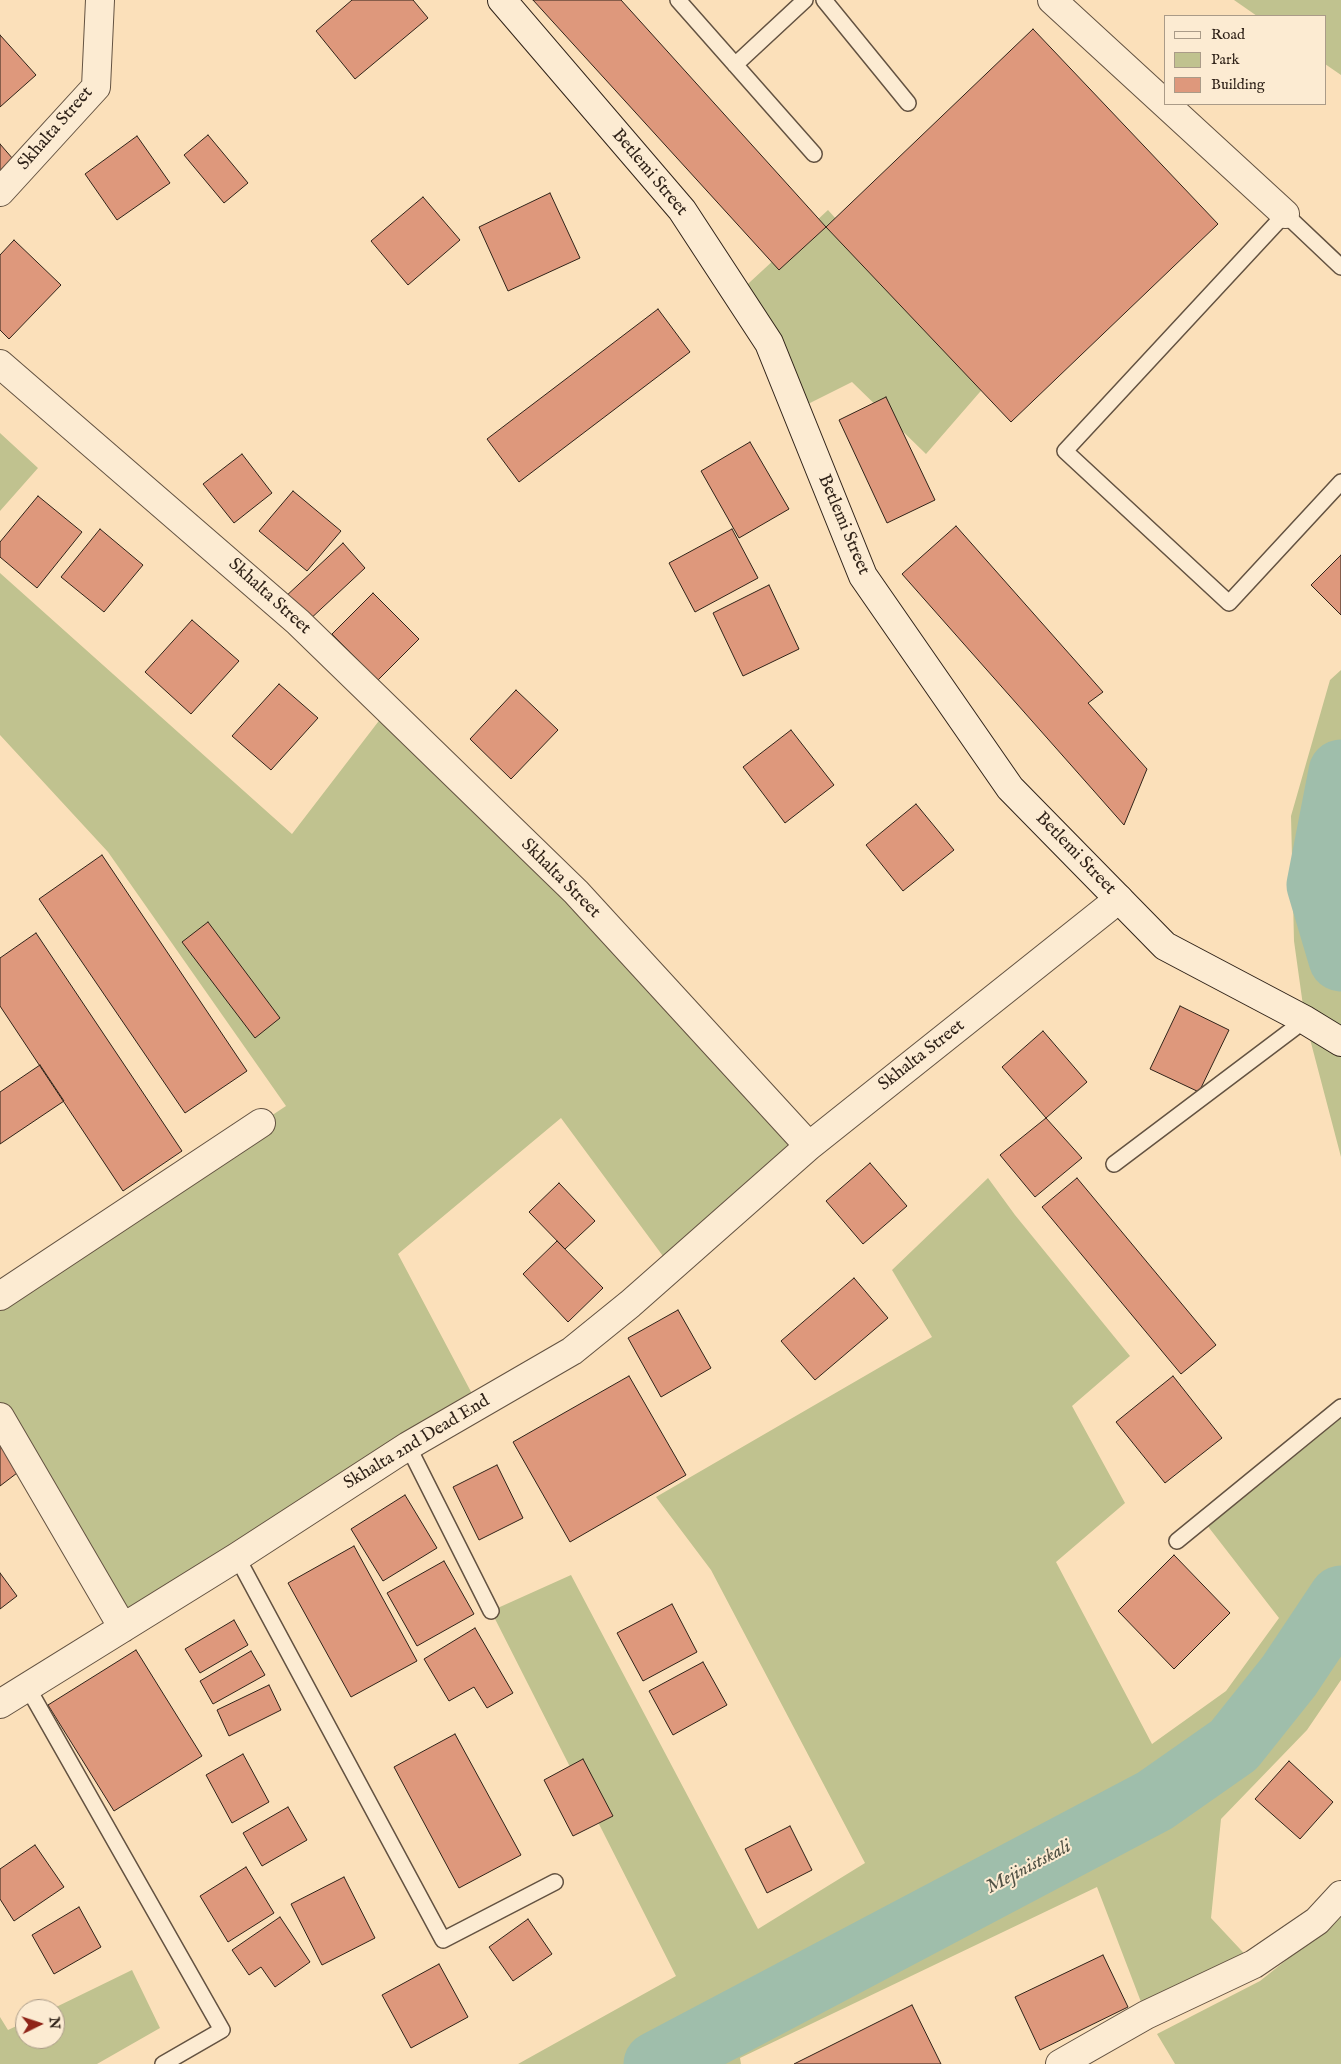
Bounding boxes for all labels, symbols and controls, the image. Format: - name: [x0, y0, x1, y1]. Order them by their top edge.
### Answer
- legend: [1164, 15, 1326, 105]
- text: Road: [1211, 25, 1245, 44]
- text: Park: [1211, 50, 1240, 69]
- text: Building: [1211, 75, 1265, 94]
- street label: Skhalta Street: [14, 83, 98, 175]
- street label: Betlemi Street: [606, 125, 692, 221]
- street label: Betlemi Street: [812, 472, 874, 578]
- street label: Skhalta Street: [223, 554, 315, 640]
- street label: Betlemi Street: [1030, 808, 1120, 900]
- street label: Skhalta Street: [516, 835, 604, 923]
- street label: Skhalta Street: [874, 1016, 970, 1096]
- street label: Skhalta 2nd Dead End: [340, 1391, 494, 1495]
- water label: Mejinistskali: [983, 1836, 1075, 1900]
- north arrow: [15, 1999, 65, 2049]
- text: N: [45, 2016, 63, 2030]

